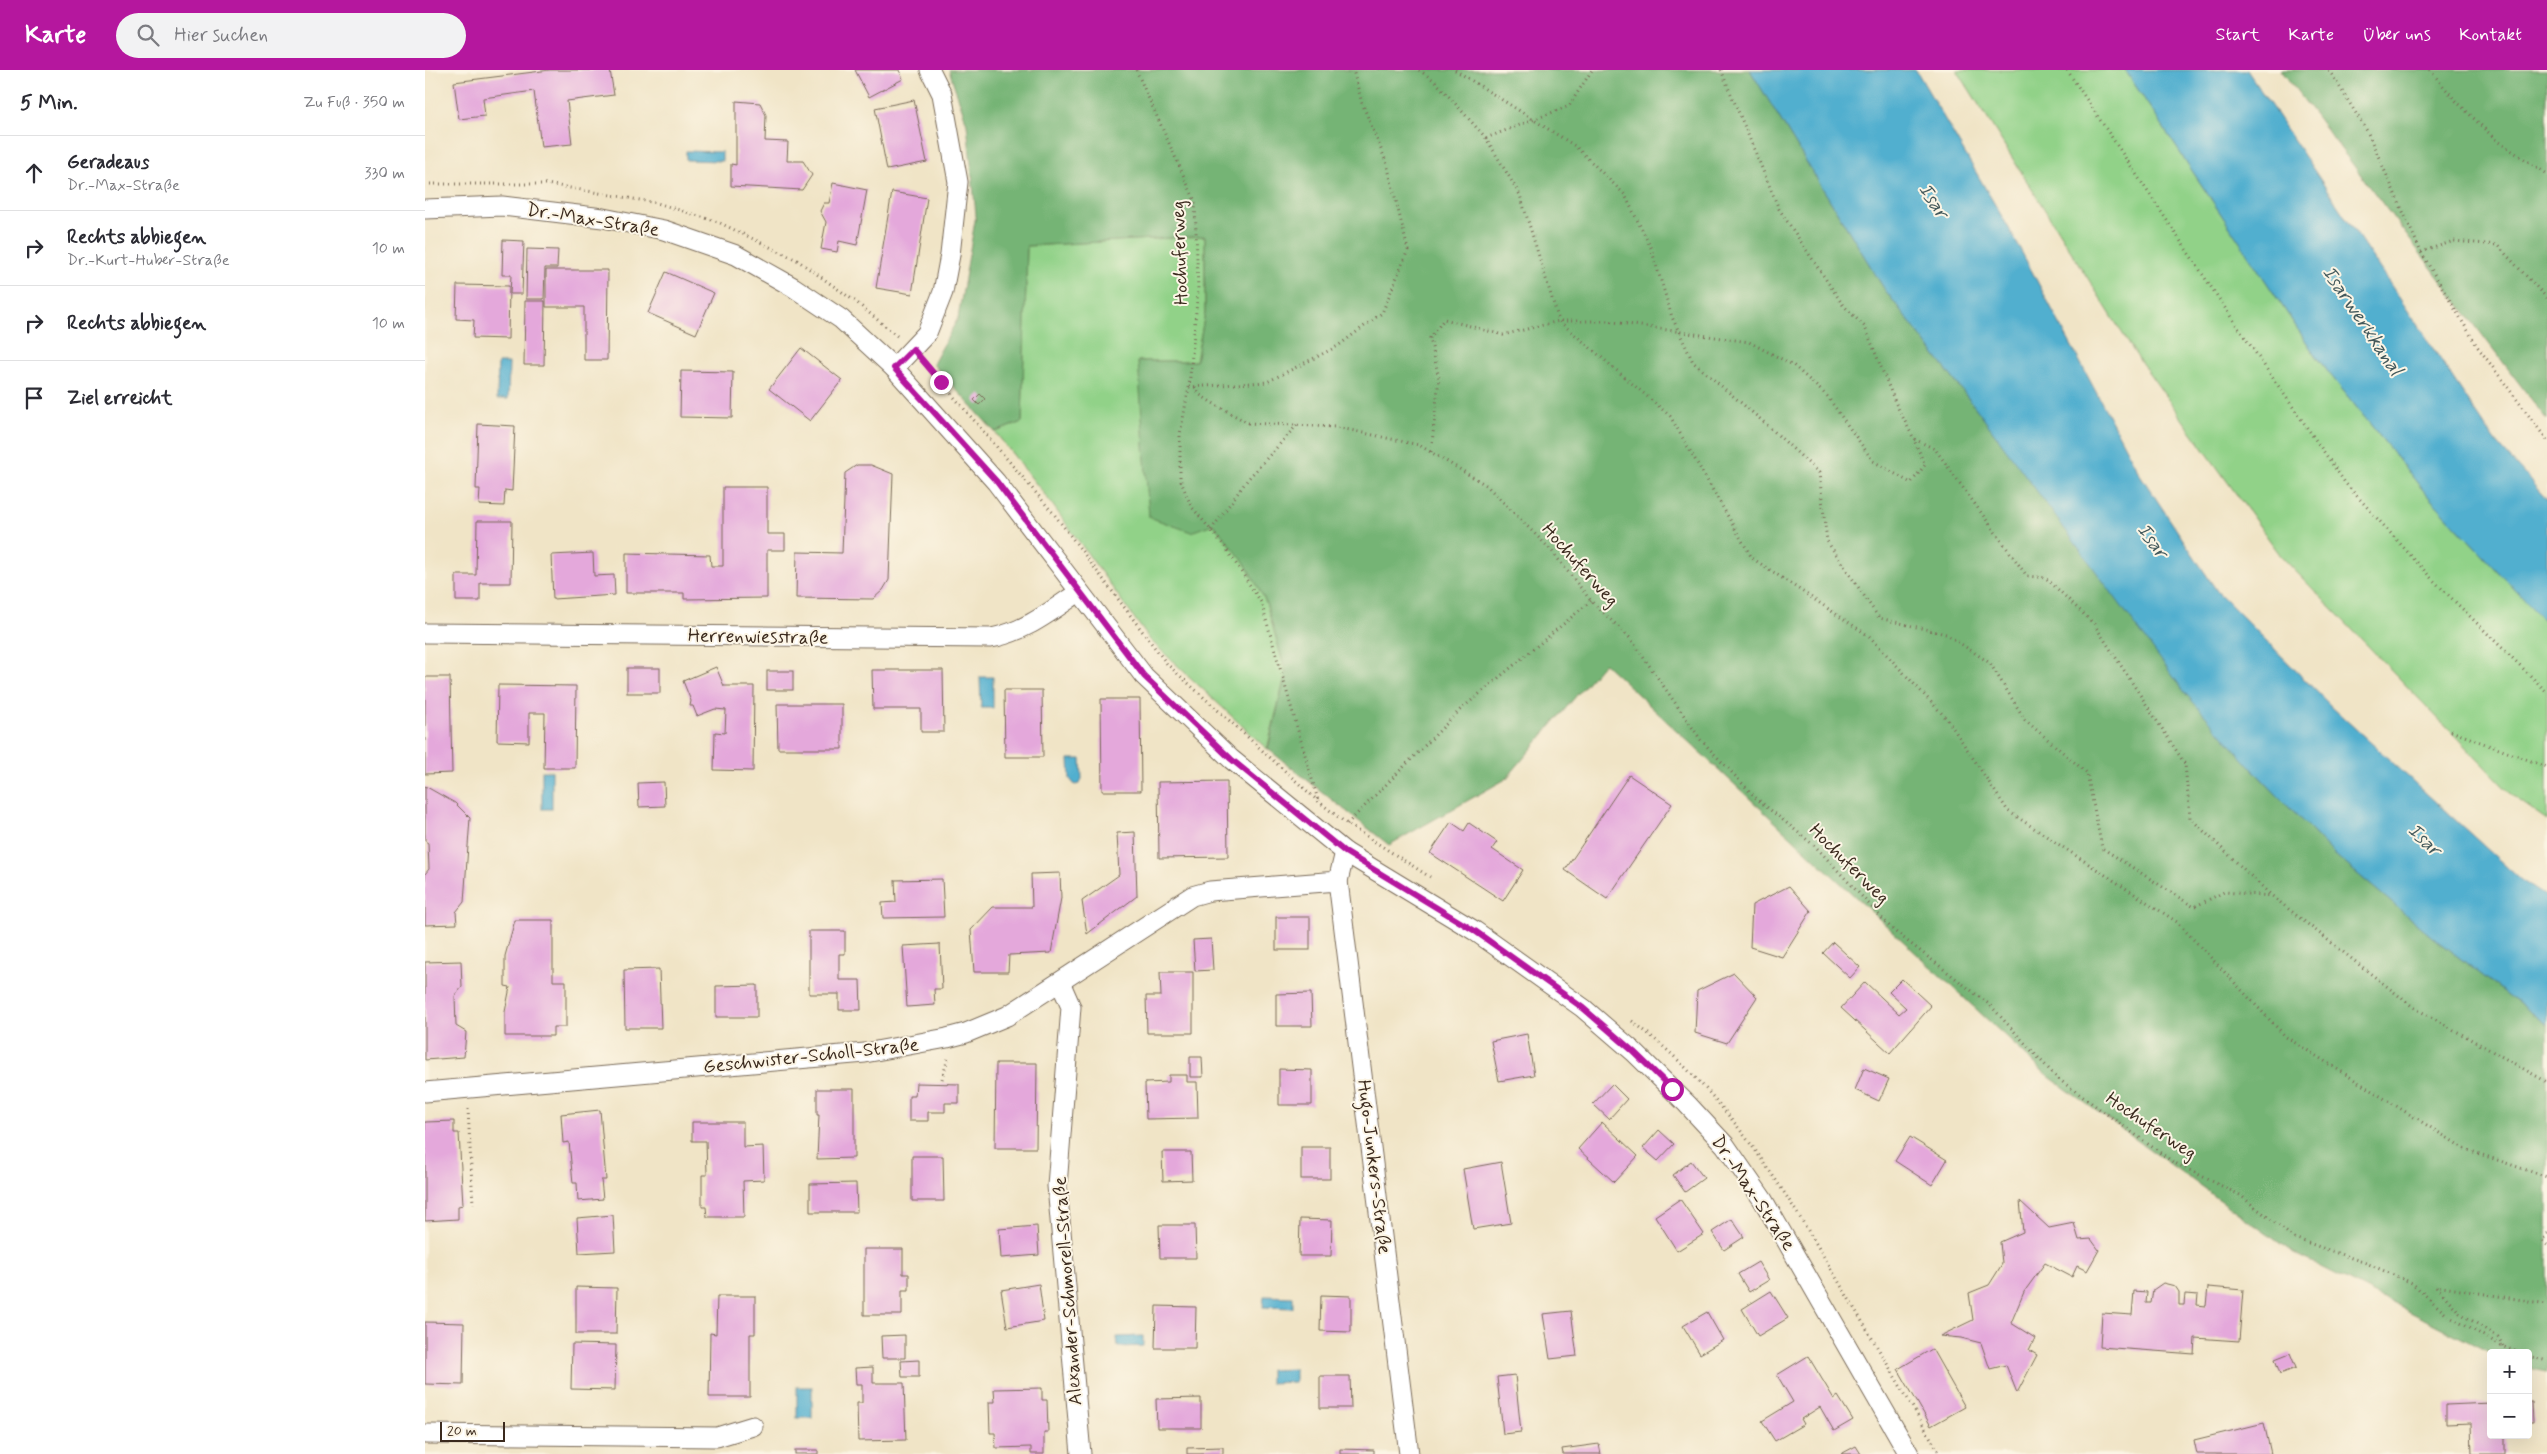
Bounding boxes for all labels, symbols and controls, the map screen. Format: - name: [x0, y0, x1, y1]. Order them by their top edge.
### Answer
- search box: [116, 13, 466, 58]
- text: Karte: [25, 20, 86, 51]
- icon: search: [134, 21, 162, 49]
- text: Hier suchen: [174, 23, 268, 48]
- text: Start: [2216, 23, 2260, 47]
- text: Karte: [2288, 23, 2334, 47]
- text: Über uns: [2362, 23, 2431, 47]
- text: Kontakt: [2459, 23, 2522, 47]
- text: 5 Min.: [20, 89, 78, 117]
- text: Zu Fuß · 350 m: [303, 92, 405, 113]
- text: Geradeaus: [67, 150, 149, 175]
- icon: ahead: [20, 159, 48, 187]
- text: 330 m: [364, 163, 405, 184]
- text: Dr.-Max-Straße: [67, 175, 180, 196]
- water label: Isar: [1912, 178, 1956, 226]
- street label: Dr.-Max-Straße: [525, 197, 661, 243]
- street label: Hochuferweg: [1166, 200, 1195, 306]
- text: Rechts abbiegen: [67, 225, 206, 250]
- icon: right: [20, 234, 48, 262]
- text: 10 m: [372, 238, 405, 259]
- text: Dr.-Kurt-Huber-Straße: [67, 250, 230, 271]
- water label: Isarwerkkanal: [2315, 261, 2410, 383]
- icon: right: [20, 309, 48, 337]
- text: Rechts abbiegen: [67, 311, 206, 336]
- text: 10 m: [372, 313, 405, 334]
- route end: [930, 371, 953, 394]
- icon: arrive: [20, 384, 48, 412]
- text: Ziel erreicht: [67, 386, 172, 411]
- street label: Hochuferweg: [1535, 518, 1624, 613]
- water label: Isar: [2130, 518, 2175, 566]
- street label: Herrenwiesstraße: [688, 623, 828, 651]
- water label: Isar: [2401, 817, 2449, 864]
- street label: Hochuferweg: [1802, 818, 1895, 911]
- street label: Geschwister-Scholl-Straße: [702, 1032, 920, 1080]
- street label: Hugo-Junkers-Straße: [1348, 1078, 1397, 1256]
- route start: [1661, 1078, 1684, 1101]
- street label: Hochuferweg: [2100, 1086, 2201, 1166]
- street label: Dr.-Max-Straße: [1705, 1130, 1801, 1256]
- street label: Alexander-Schmorell-Straße: [1048, 1176, 1088, 1406]
- map controls: [2487, 1349, 2532, 1439]
- button: +: [2487, 1349, 2532, 1394]
- button: −: [2487, 1394, 2532, 1439]
- scale bar: [440, 1419, 505, 1442]
- text: 20 m: [447, 1422, 477, 1440]

